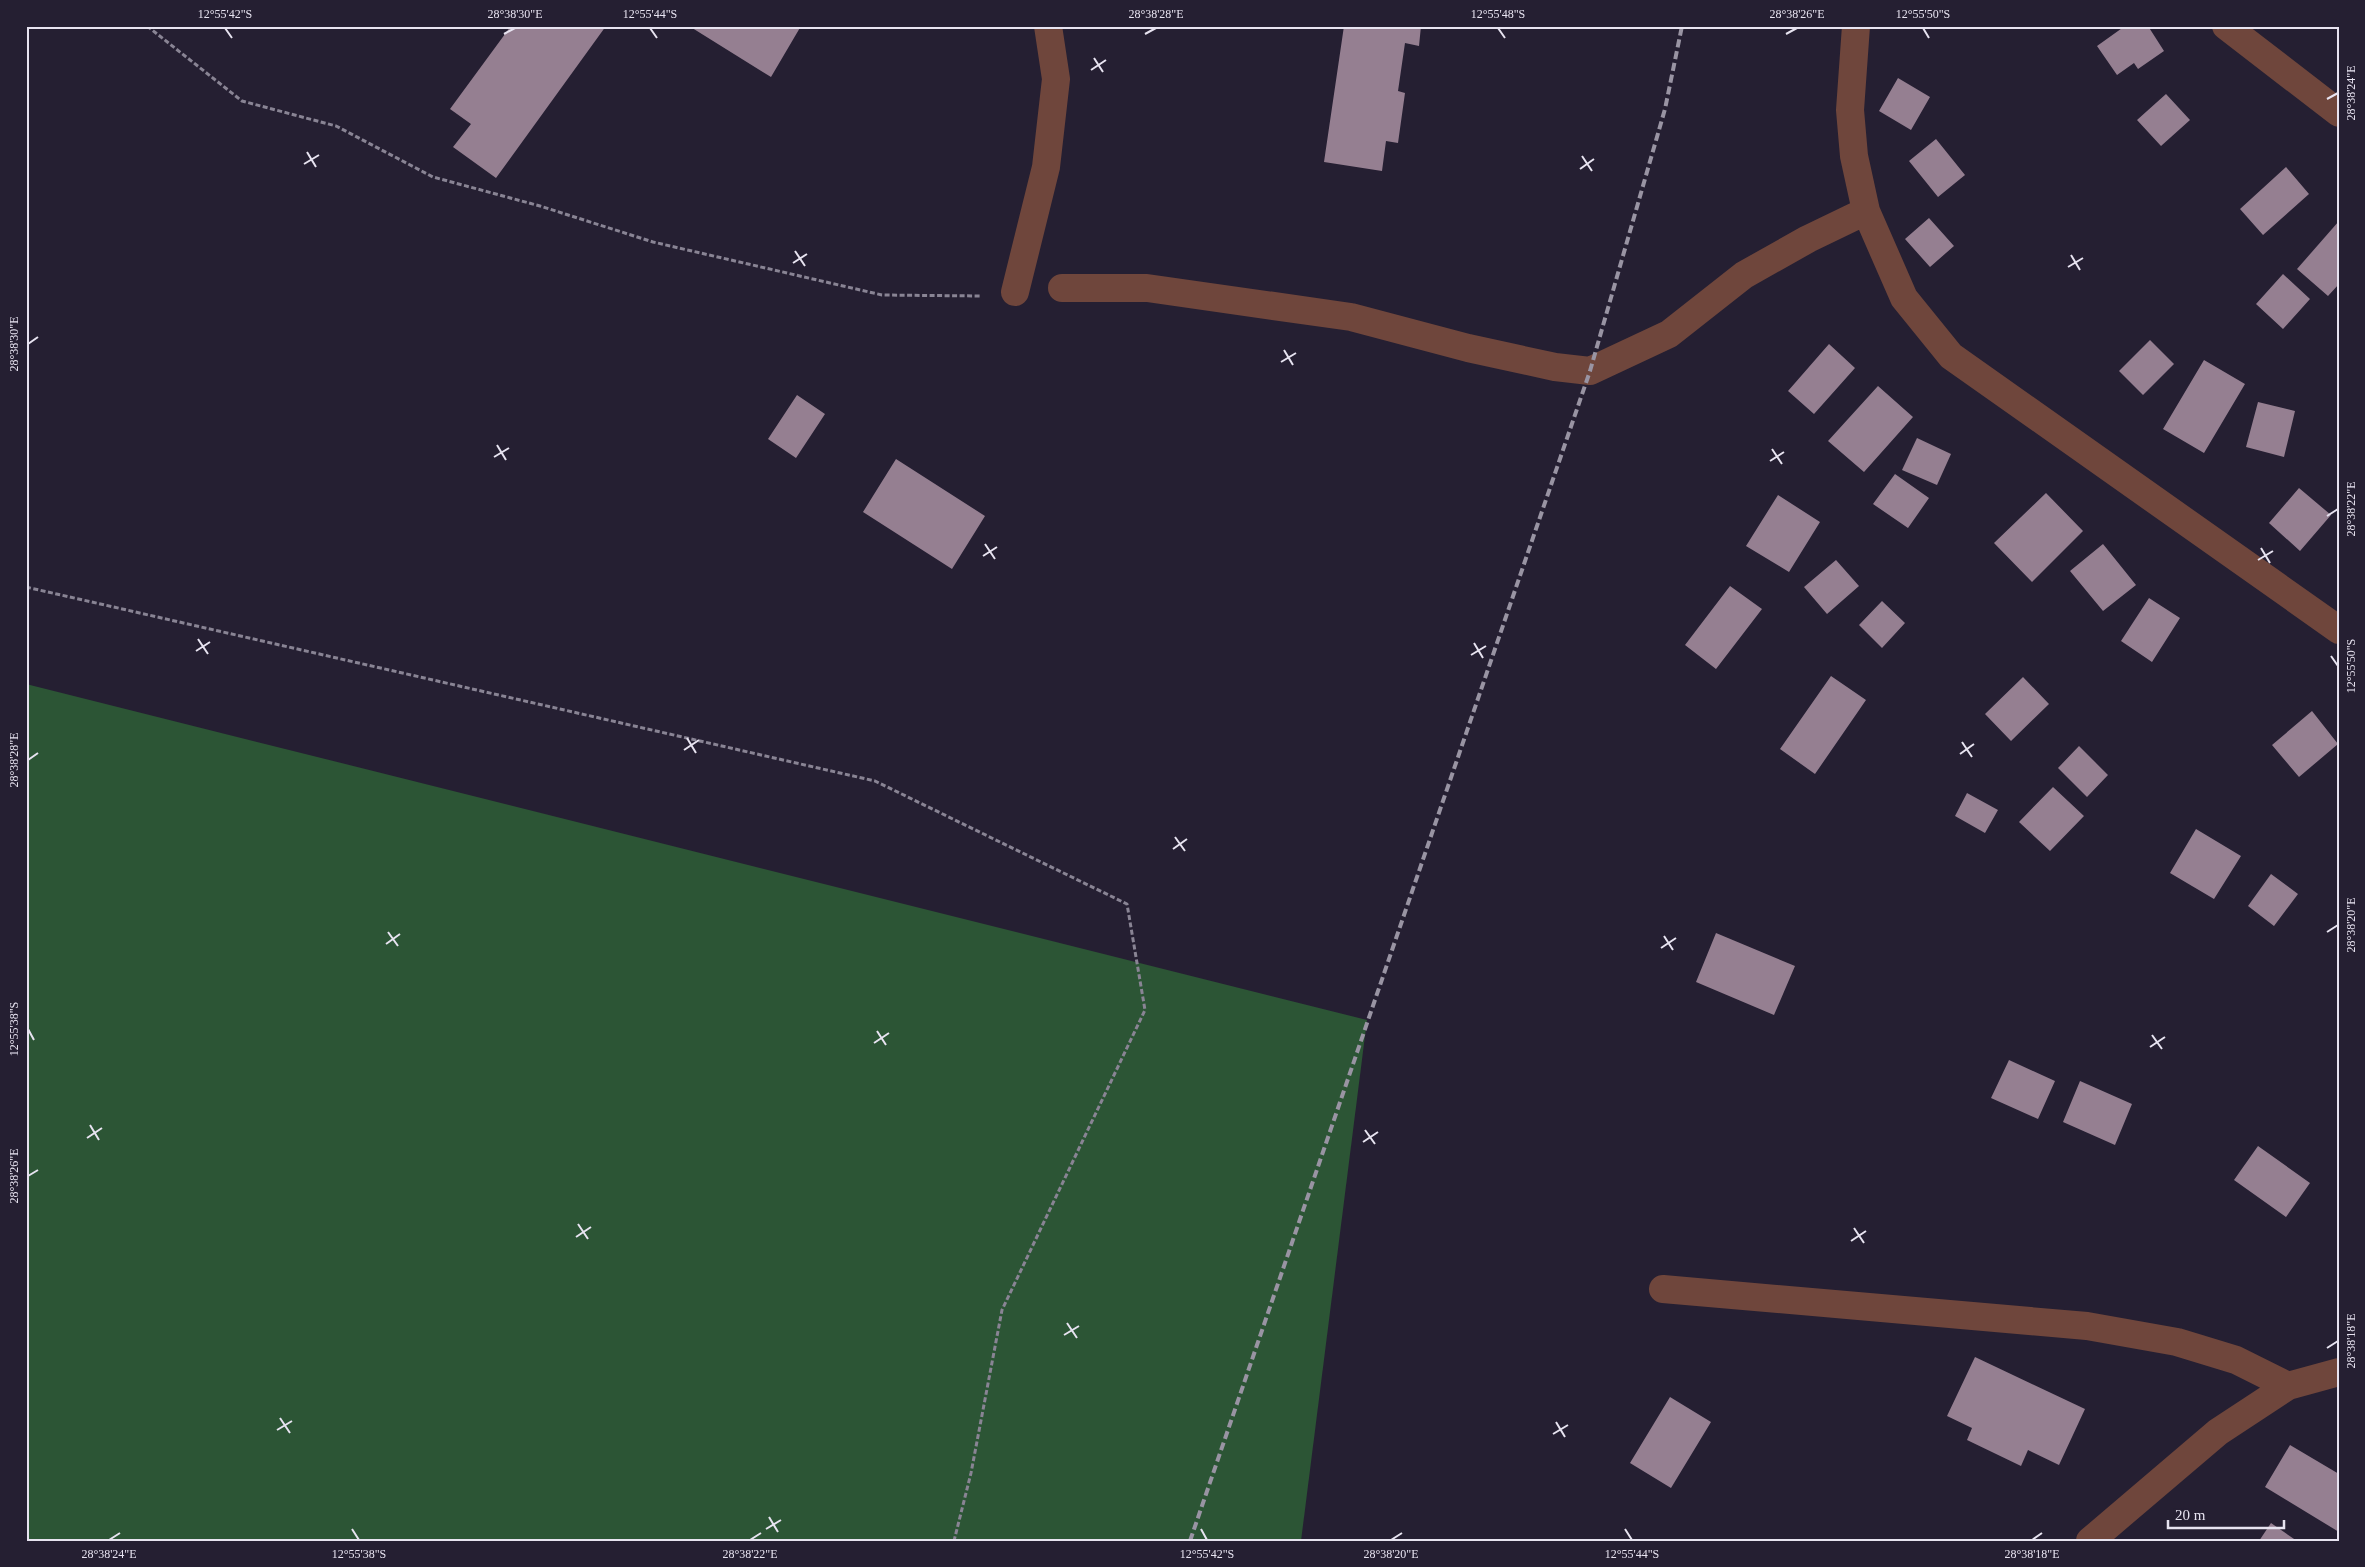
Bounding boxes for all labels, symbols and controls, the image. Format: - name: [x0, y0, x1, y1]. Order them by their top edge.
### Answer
- text: 12°55'42"S: [198, 7, 252, 21]
- text: 28°38'30"E: [487, 7, 543, 21]
- text: 12°55'44"S: [623, 7, 677, 21]
- text: 28°38'28"E: [1128, 7, 1184, 21]
- text: 12°55'48"S: [1471, 7, 1525, 21]
- text: 28°38'26"E: [1769, 7, 1825, 21]
- text: 12°55'50"S: [1896, 7, 1950, 21]
- text: 28°38'24"E: [2344, 65, 2358, 121]
- text: 28°38'30"E: [7, 316, 21, 372]
- text: 28°38'22"E: [2344, 481, 2358, 537]
- text: 12°55'50"S: [2344, 639, 2358, 693]
- text: 28°38'28"E: [7, 732, 21, 788]
- text: 28°38'20"E: [2344, 897, 2358, 953]
- text: 12°55'38"S: [7, 1002, 21, 1056]
- text: 28°38'26"E: [7, 1148, 21, 1204]
- text: 28°38'18"E: [2344, 1313, 2358, 1369]
- scale bar: [2168, 1497, 2284, 1529]
- text: 20 m: [2175, 1507, 2206, 1523]
- text: 28°38'24"E: [81, 1547, 137, 1561]
- text: 12°55'38"S: [332, 1547, 386, 1561]
- text: 28°38'22"E: [722, 1547, 778, 1561]
- text: 12°55'42"S: [1180, 1547, 1234, 1561]
- text: 28°38'20"E: [1363, 1547, 1419, 1561]
- text: 12°55'44"S: [1605, 1547, 1659, 1561]
- text: 28°38'18"E: [2004, 1547, 2060, 1561]

